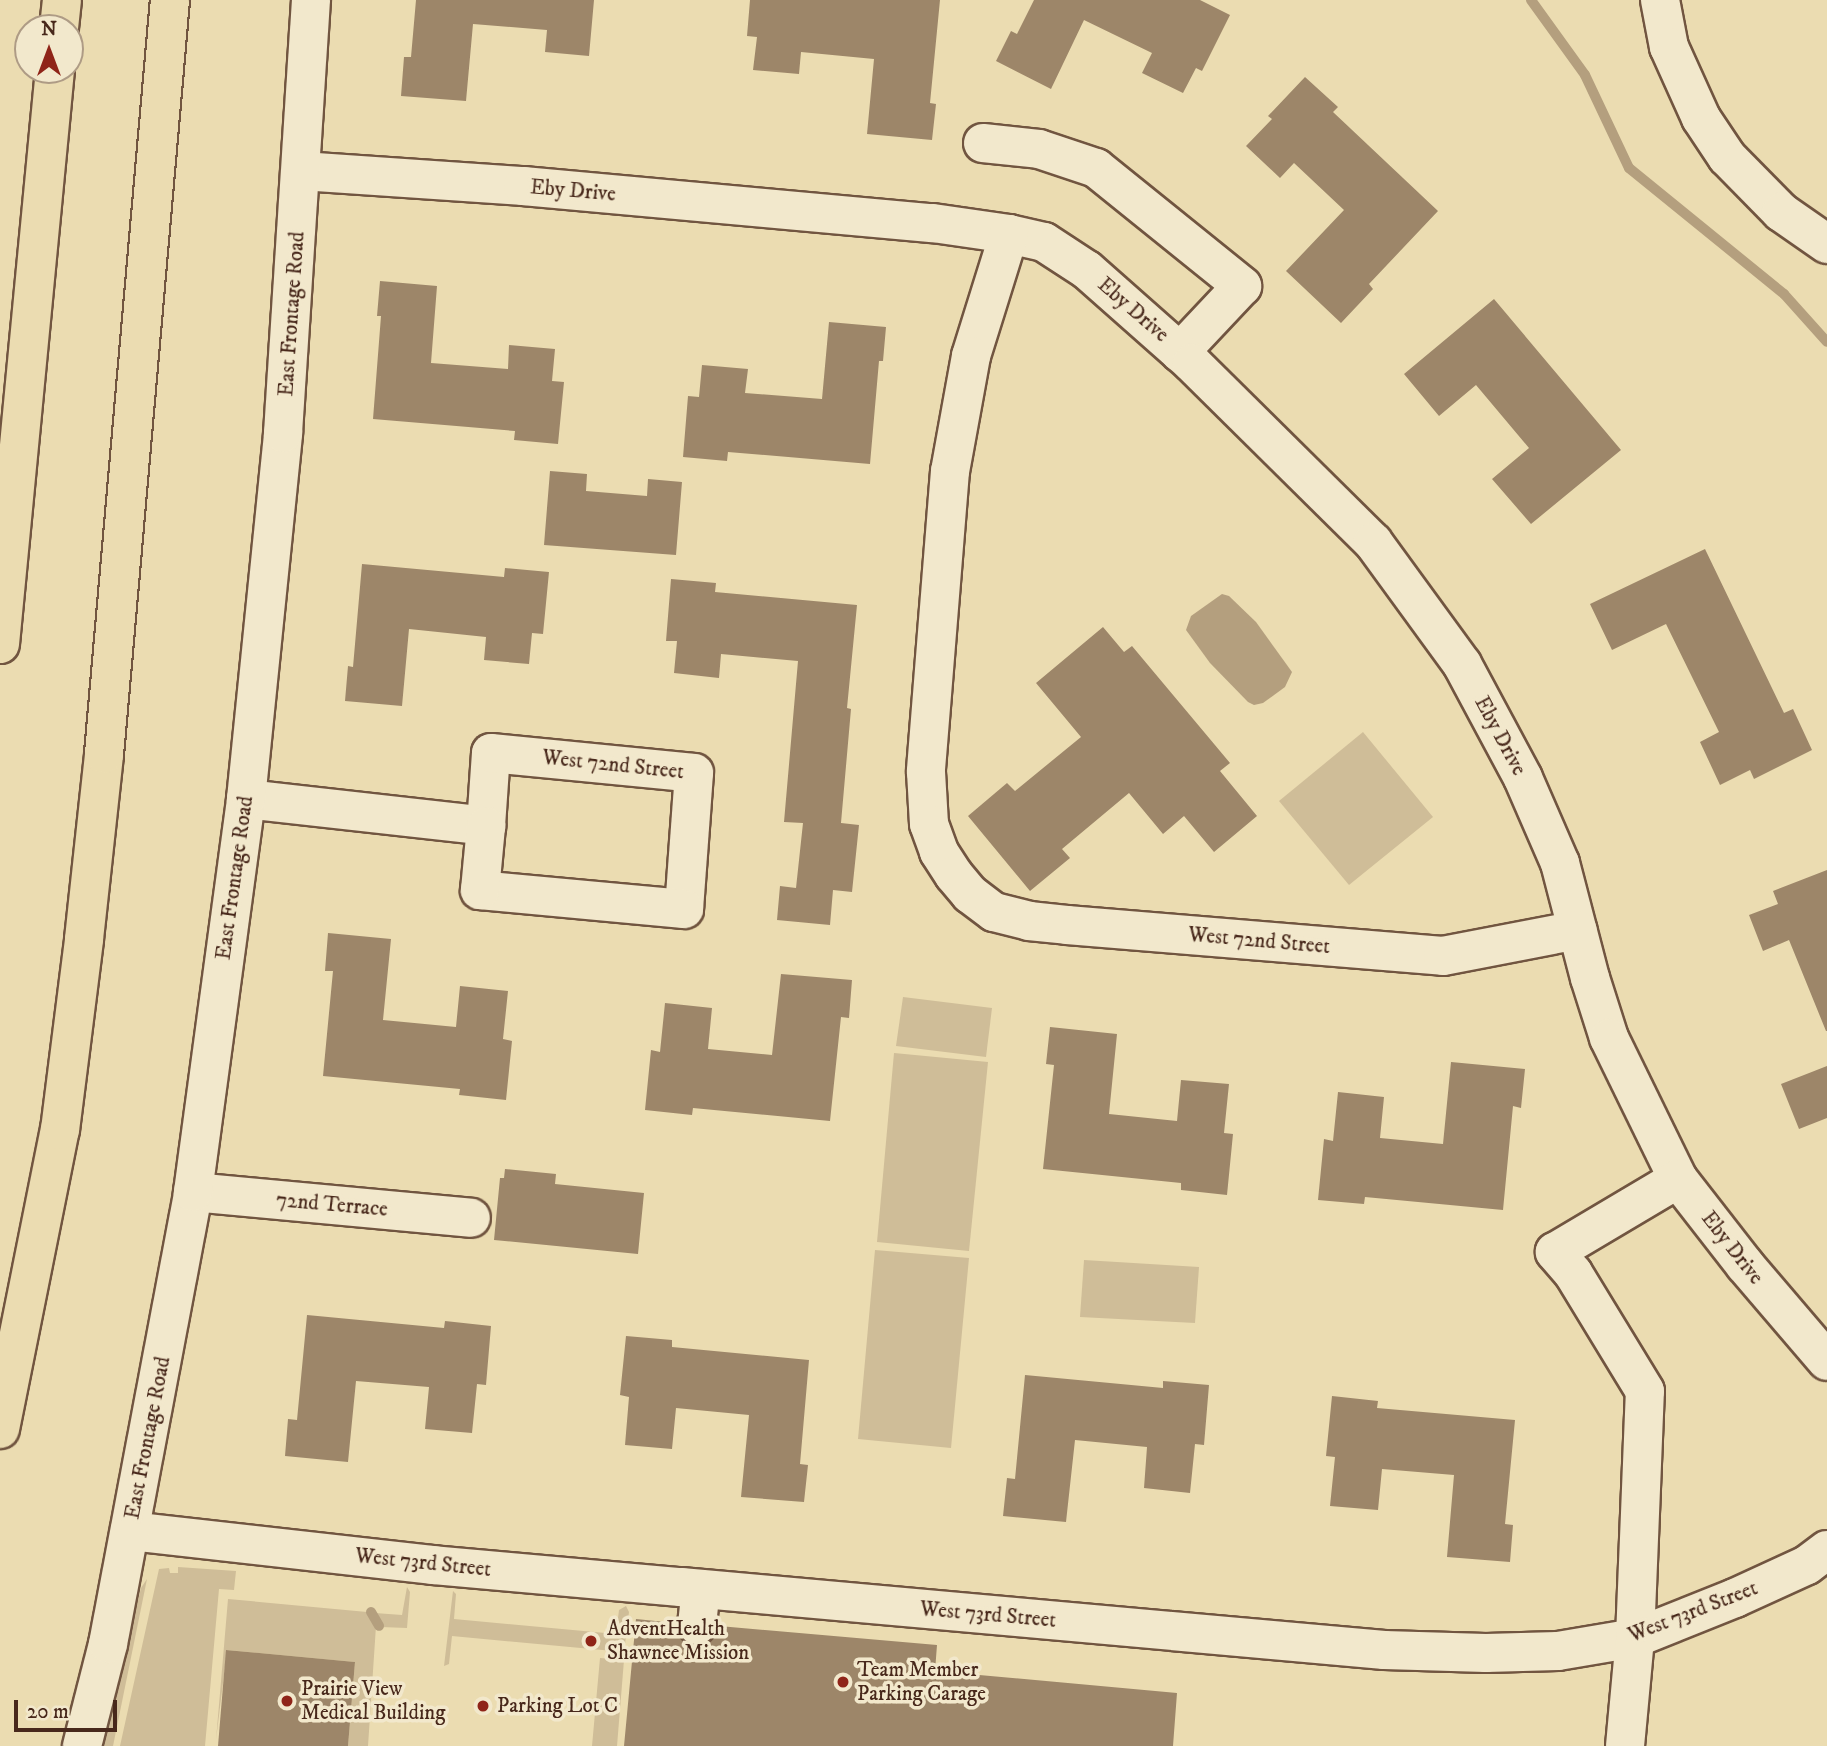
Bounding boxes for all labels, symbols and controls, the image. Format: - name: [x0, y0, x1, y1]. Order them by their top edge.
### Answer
- north arrow: [14, 14, 84, 84]
- text: N: [41, 18, 57, 41]
- street label: Eby Drive: [529, 175, 617, 207]
- street label: East Frontage Road: [274, 231, 310, 397]
- street label: Eby Drive: [1092, 272, 1174, 348]
- street label: Eby Drive: [1469, 692, 1531, 780]
- street label: West 72nd Street: [541, 745, 685, 785]
- street label: East Frontage Road: [211, 794, 259, 962]
- street label: West 72nd Street: [1187, 922, 1331, 960]
- street label: 72nd Terrace: [275, 1188, 389, 1222]
- street label: Eby Drive: [1696, 1206, 1768, 1290]
- street label: East Frontage Road: [120, 1354, 176, 1522]
- street label: West 73rd Street: [354, 1543, 492, 1583]
- street label: West 73rd Street: [1625, 1576, 1761, 1648]
- street label: West 73rd Street: [919, 1597, 1057, 1633]
- place label: AdventHealth Shawnee Mission: [607, 1616, 749, 1666]
- marker: AdventHealth Shawnee Mission: [581, 1631, 601, 1651]
- place label: Team Member Parking Carage: [857, 1657, 986, 1707]
- marker: Team Member Parking Carage: [835, 1674, 851, 1690]
- place label: Prairie View Medical Building: [301, 1676, 445, 1726]
- scale bar: [18, 1686, 121, 1730]
- marker: Prairie View Medical Building: [279, 1693, 295, 1709]
- place label: Parking Lot C: [497, 1693, 618, 1719]
- marker: Parking Lot C: [475, 1698, 491, 1714]
- text: 20 m: [27, 1699, 69, 1725]

